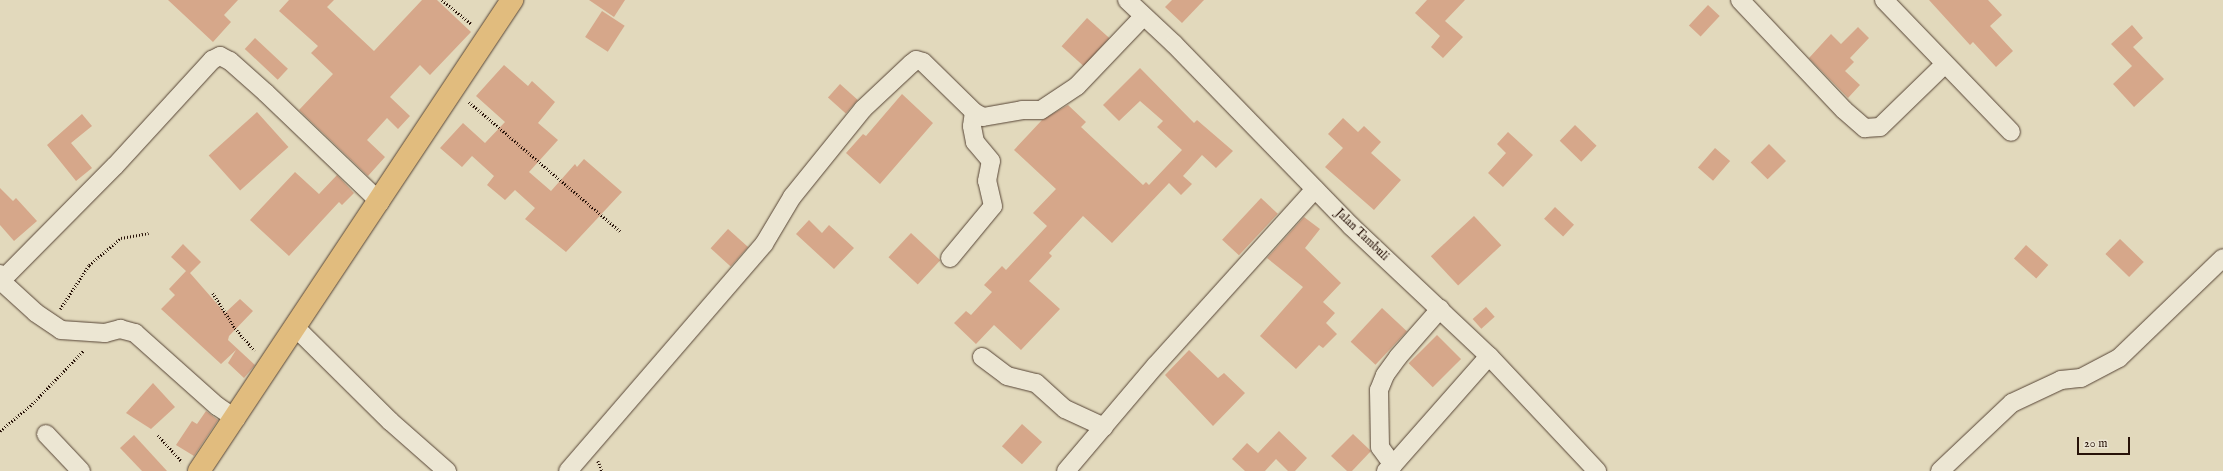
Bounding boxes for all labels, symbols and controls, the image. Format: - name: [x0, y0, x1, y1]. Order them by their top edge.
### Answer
- street label: Jalan Tambuli: [1332, 206, 1392, 264]
- scale bar: [2079, 429, 2132, 455]
- text: 20 m: [2084, 436, 2107, 451]

